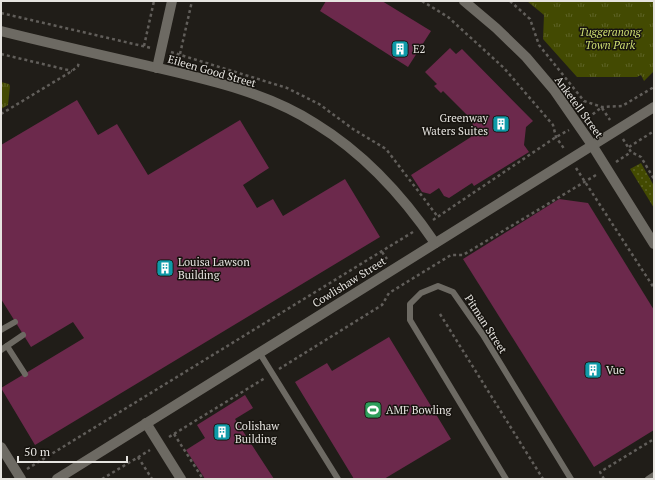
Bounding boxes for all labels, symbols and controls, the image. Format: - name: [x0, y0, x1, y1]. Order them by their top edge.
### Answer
- park label: Tuggeranong Town Park: [579, 25, 641, 52]
- building icon: E2: [390, 39, 410, 59]
- place label: E2: [413, 42, 425, 56]
- street label: Eileen Good Street: [166, 52, 258, 90]
- street label: Anketell Street: [552, 73, 606, 141]
- place label: Greenway Waters Suites: [422, 111, 488, 138]
- building icon: Greenway Waters Suites: [491, 114, 511, 134]
- street label: Cowlishaw Street: [310, 254, 388, 310]
- place label: Louisa Lawson Building: [178, 255, 250, 282]
- building icon: Louisa Lawson Building: [155, 258, 175, 278]
- street label: Pitman Street: [462, 292, 510, 356]
- building icon: Vue: [583, 360, 603, 380]
- place label: Vue: [606, 363, 625, 377]
- sports icon: AMF Bowling: [363, 400, 383, 420]
- place label: AMF Bowling: [386, 403, 452, 417]
- place label: Colishaw Building: [235, 419, 280, 446]
- building icon: Colishaw Building: [212, 422, 232, 442]
- scale bar: [18, 438, 127, 464]
- text: 50 m: [24, 444, 51, 459]

